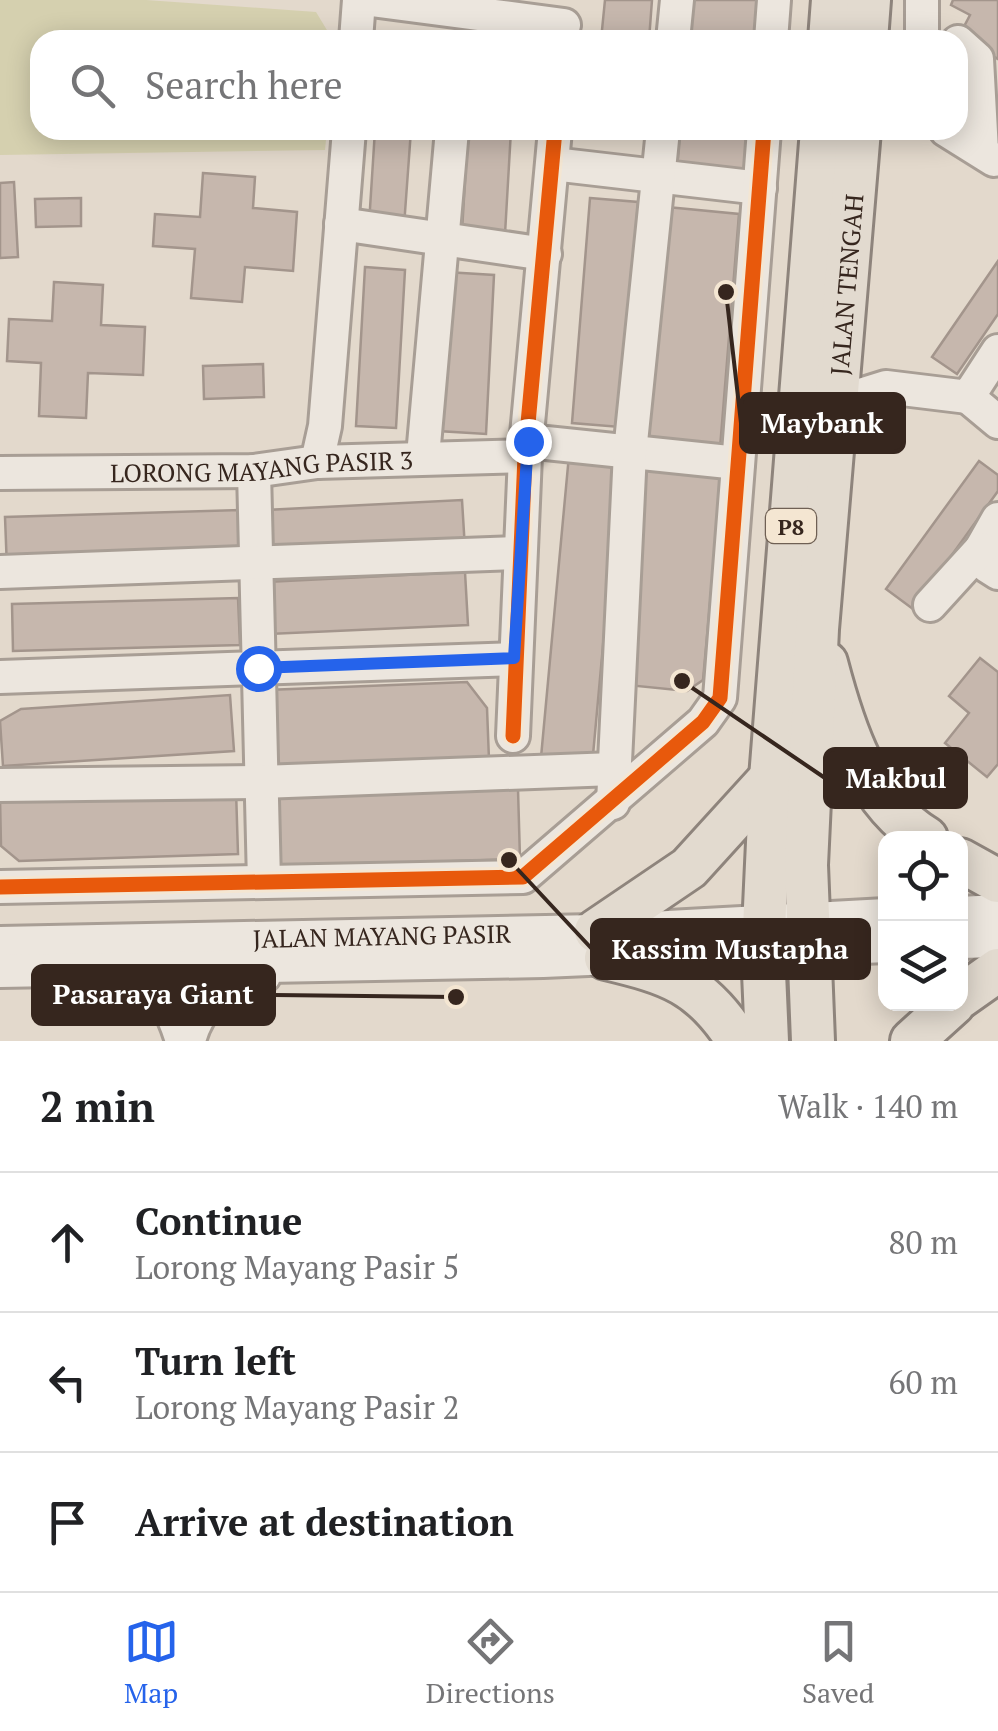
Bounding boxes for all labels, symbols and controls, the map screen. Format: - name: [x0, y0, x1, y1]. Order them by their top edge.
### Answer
- search box: [30, 30, 968, 140]
- icon: search: [65, 58, 120, 113]
- text: Search here: [145, 60, 343, 110]
- street label: JALAN TENGAH: [822, 193, 870, 377]
- callout: Maybank: [741, 394, 904, 452]
- text: Maybank: [761, 404, 884, 441]
- route end: [506, 419, 552, 465]
- street label: LORONG MAYANG PASIR 3: [110, 443, 414, 489]
- road number: P8: [766, 509, 816, 543]
- route start: [236, 646, 282, 692]
- callout: Makbul: [825, 749, 966, 807]
- text: Makbul: [845, 759, 947, 796]
- map controls: [878, 831, 968, 1011]
- button: locate: [878, 831, 968, 921]
- street label: JALAN MAYANG PASIR: [253, 916, 511, 954]
- callout: Kassim Mustapha: [592, 920, 869, 978]
- button: layers: [878, 921, 968, 1011]
- text: Kassim Mustapha: [612, 930, 849, 967]
- callout: Pasaraya Giant: [33, 966, 274, 1024]
- text: Pasaraya Giant: [52, 975, 254, 1012]
- text: 2 min: [40, 1078, 155, 1134]
- text: Walk · 140 m: [778, 1085, 958, 1127]
- text: Continue: [135, 1196, 302, 1246]
- icon: ahead: [40, 1215, 95, 1270]
- text: 80 m: [888, 1221, 958, 1263]
- text: Lorong Mayang Pasir 5: [135, 1246, 460, 1288]
- text: Turn left: [135, 1336, 296, 1386]
- icon: left: [40, 1355, 95, 1410]
- text: 60 m: [888, 1361, 958, 1403]
- text: Lorong Mayang Pasir 2: [135, 1386, 460, 1428]
- icon: arrive: [40, 1495, 95, 1550]
- text: Arrive at destination: [135, 1497, 514, 1547]
- tab: Map: [124, 1614, 179, 1711]
- tab: Directions: [426, 1614, 555, 1711]
- tab: Saved: [802, 1614, 874, 1711]

